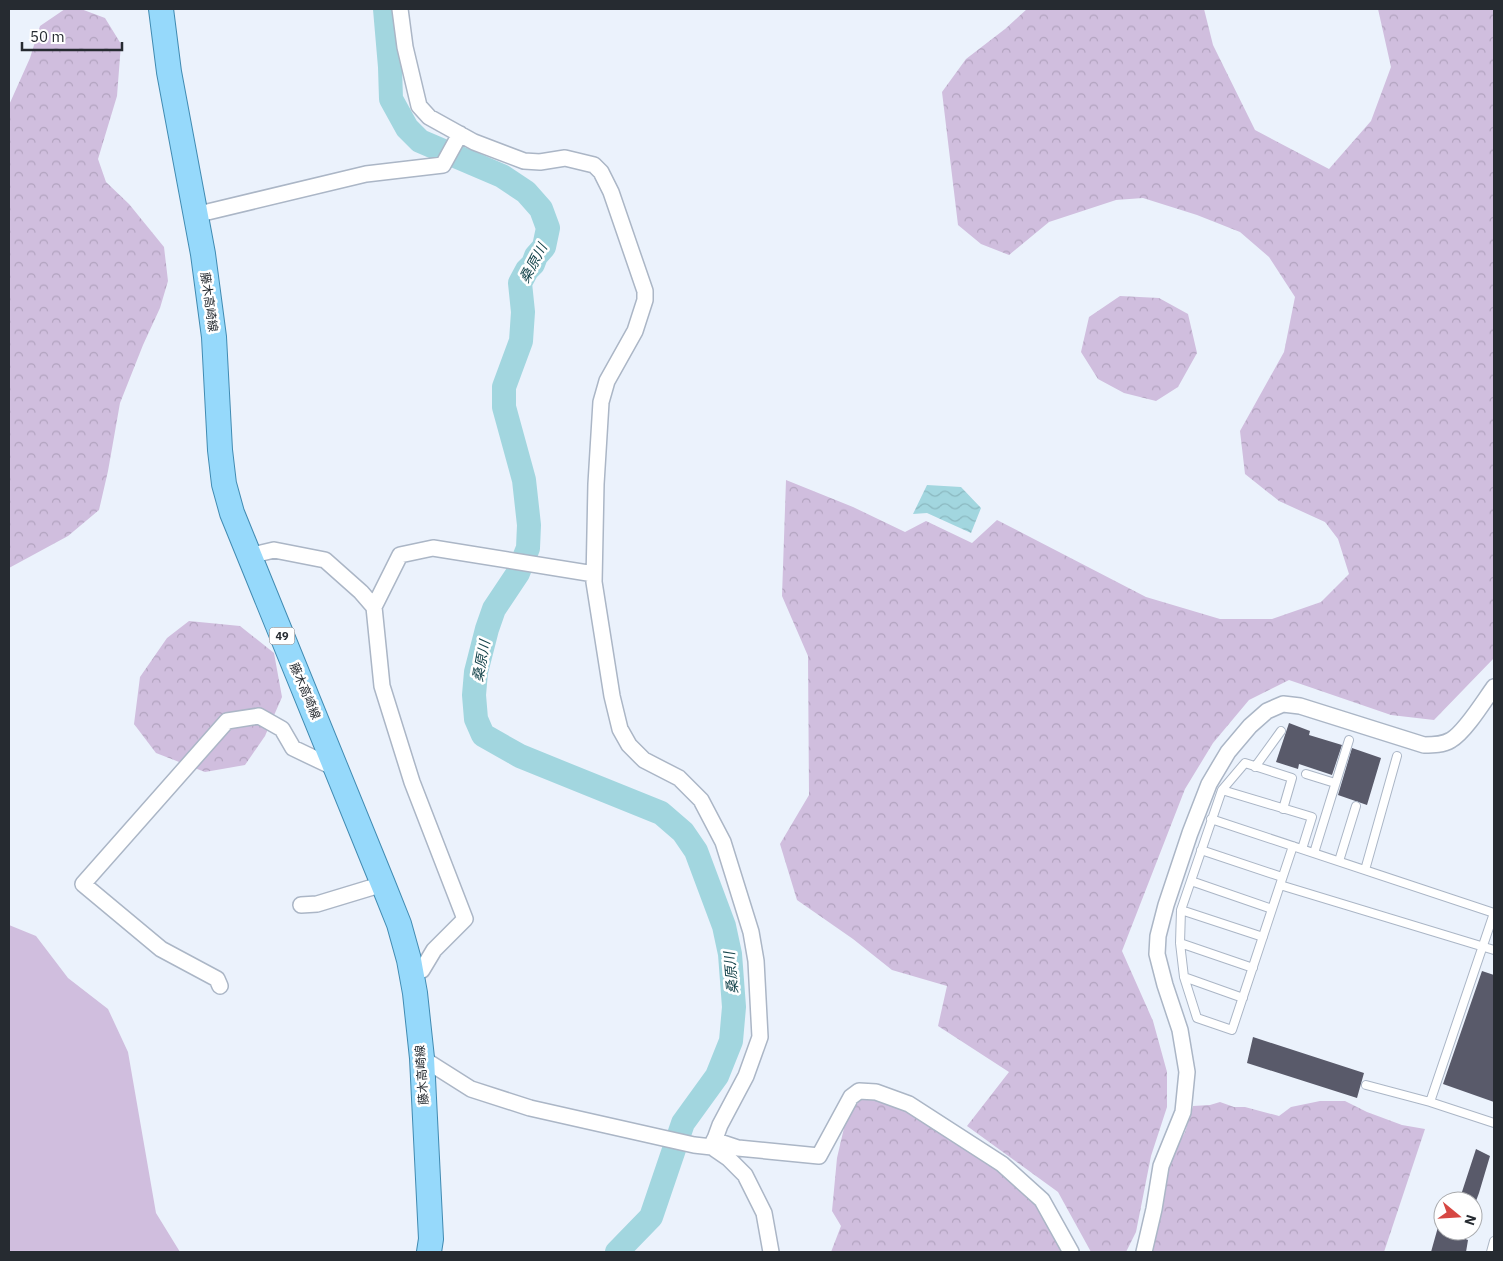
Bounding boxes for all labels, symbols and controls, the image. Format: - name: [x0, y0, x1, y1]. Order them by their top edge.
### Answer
- scale bar: [22, 20, 122, 52]
- text: 50 m: [30, 27, 65, 46]
- water label: 桑原川: [515, 238, 552, 286]
- street label: 藤木高崎線: [198, 271, 221, 333]
- road number: 49: [270, 628, 294, 644]
- water label: 桑原川: [468, 637, 494, 683]
- street label: 藤木高崎線: [287, 660, 324, 721]
- water label: 桑原川: [720, 949, 742, 995]
- street label: 藤木高崎線: [412, 1045, 431, 1105]
- north arrow: [1433, 1191, 1483, 1241]
- text: N: [1460, 1212, 1480, 1228]

